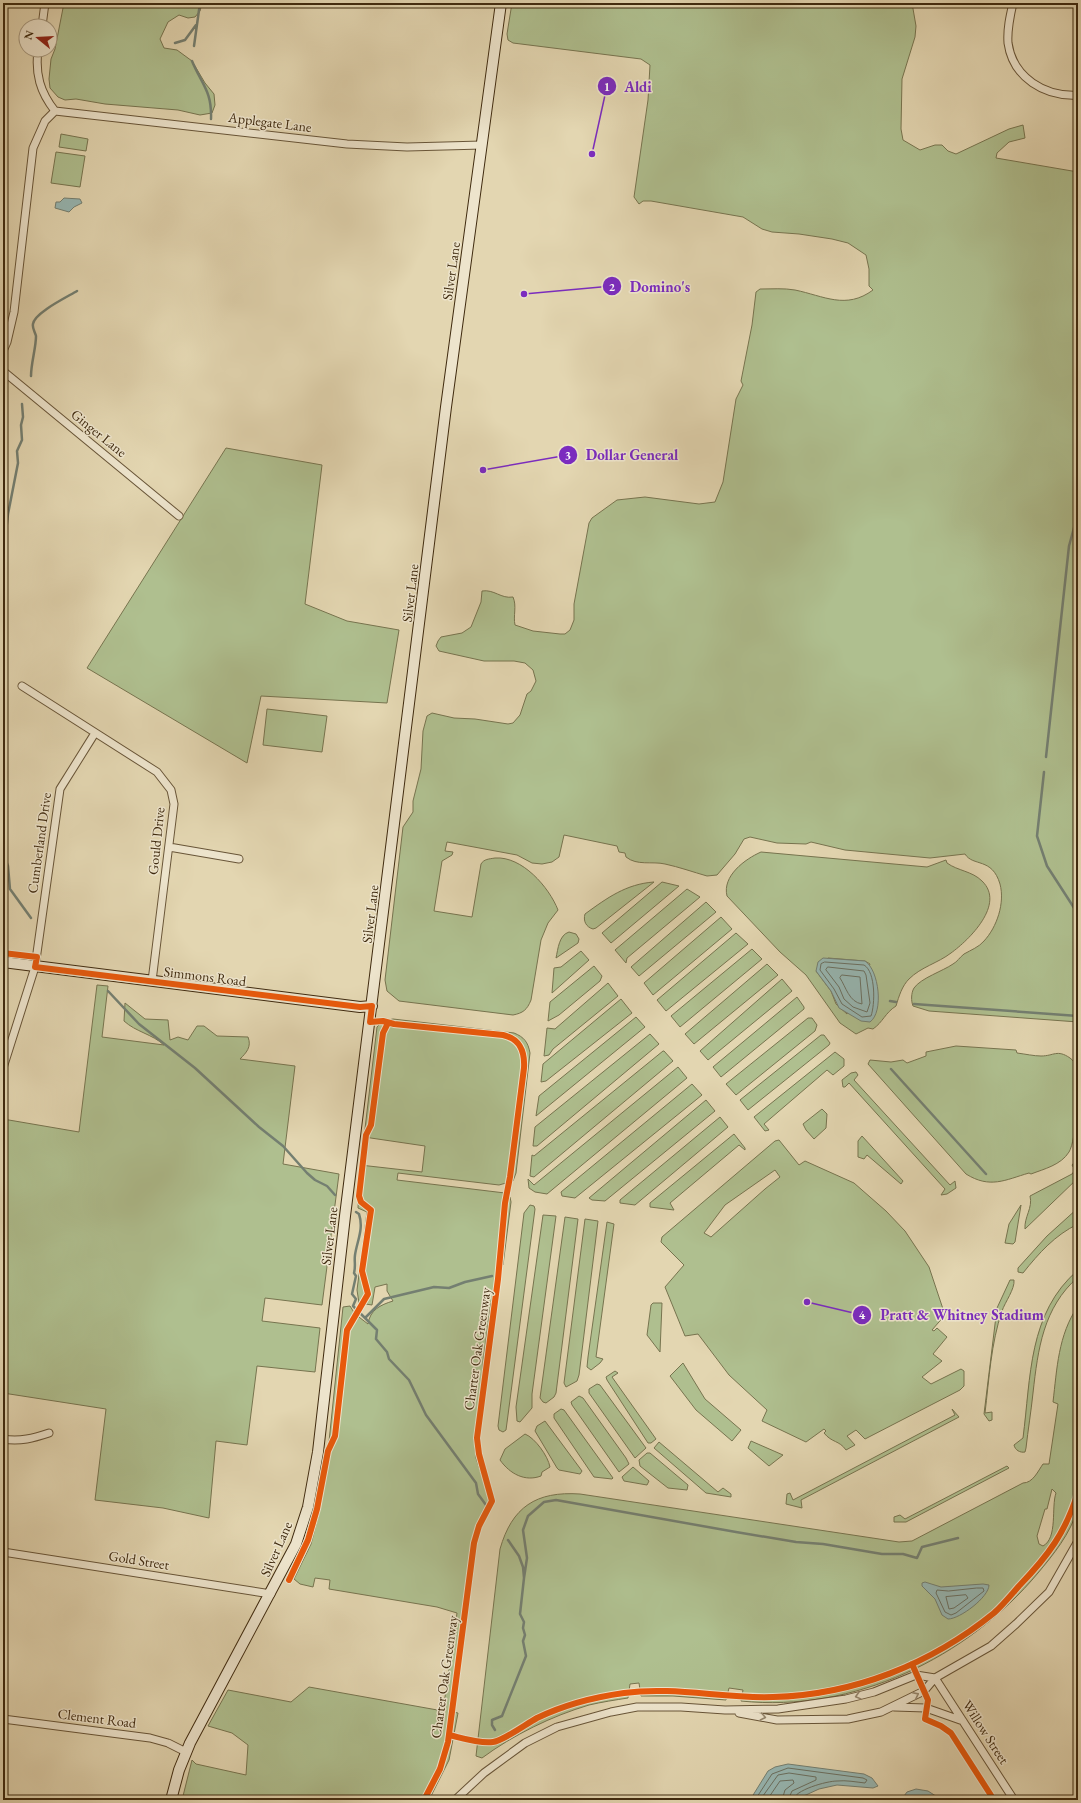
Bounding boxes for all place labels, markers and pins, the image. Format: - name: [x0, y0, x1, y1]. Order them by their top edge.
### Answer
- callout: Aldi: [597, 73, 660, 100]
- callout: Domino's: [602, 273, 698, 300]
- callout: Dollar General: [558, 441, 686, 468]
- callout: Pratt & Whitney Stadium: [852, 1302, 1052, 1329]

